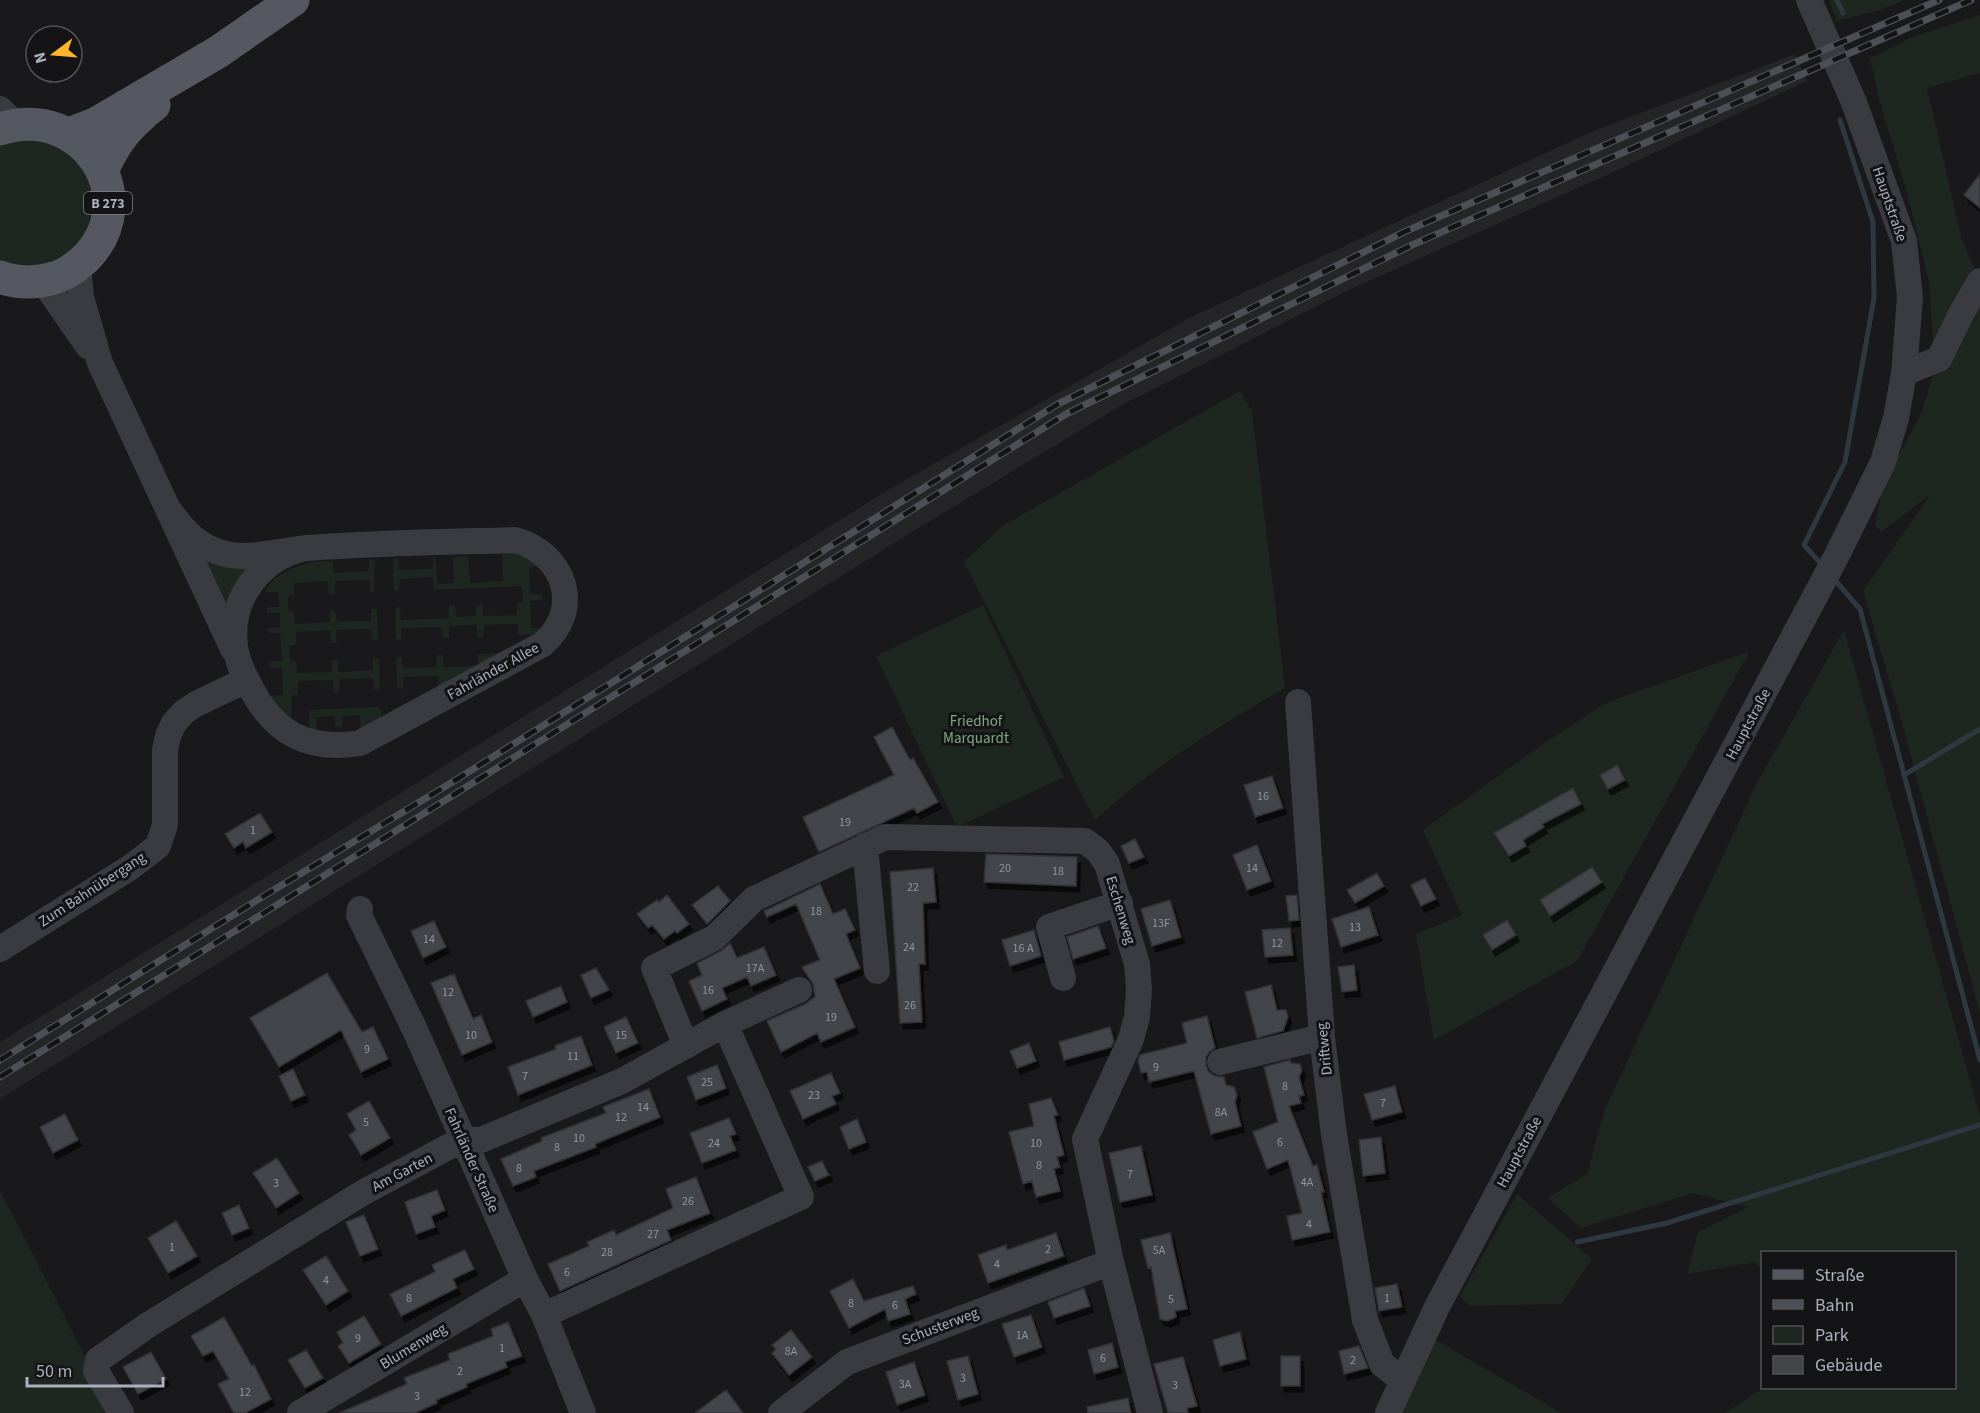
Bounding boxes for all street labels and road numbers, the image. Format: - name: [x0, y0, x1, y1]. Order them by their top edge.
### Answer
- street label: Hauptstraße: [1867, 164, 1912, 244]
- road number: B 273: [84, 192, 132, 214]
- street label: Fahrländer Allee: [444, 638, 543, 705]
- street label: Hauptstraße: [1721, 685, 1776, 764]
- street label: Zum Bahnübergang: [35, 847, 150, 932]
- street label: Eschenweg: [1100, 873, 1141, 947]
- street label: Driftweg: [1311, 1021, 1338, 1076]
- street label: Fahrländer Straße: [439, 1104, 504, 1216]
- street label: Hauptstraße: [1492, 1113, 1547, 1192]
- street label: Am Garten: [368, 1148, 436, 1197]
- street label: Schusterweg: [899, 1302, 982, 1351]
- street label: Blumenweg: [376, 1318, 451, 1375]

